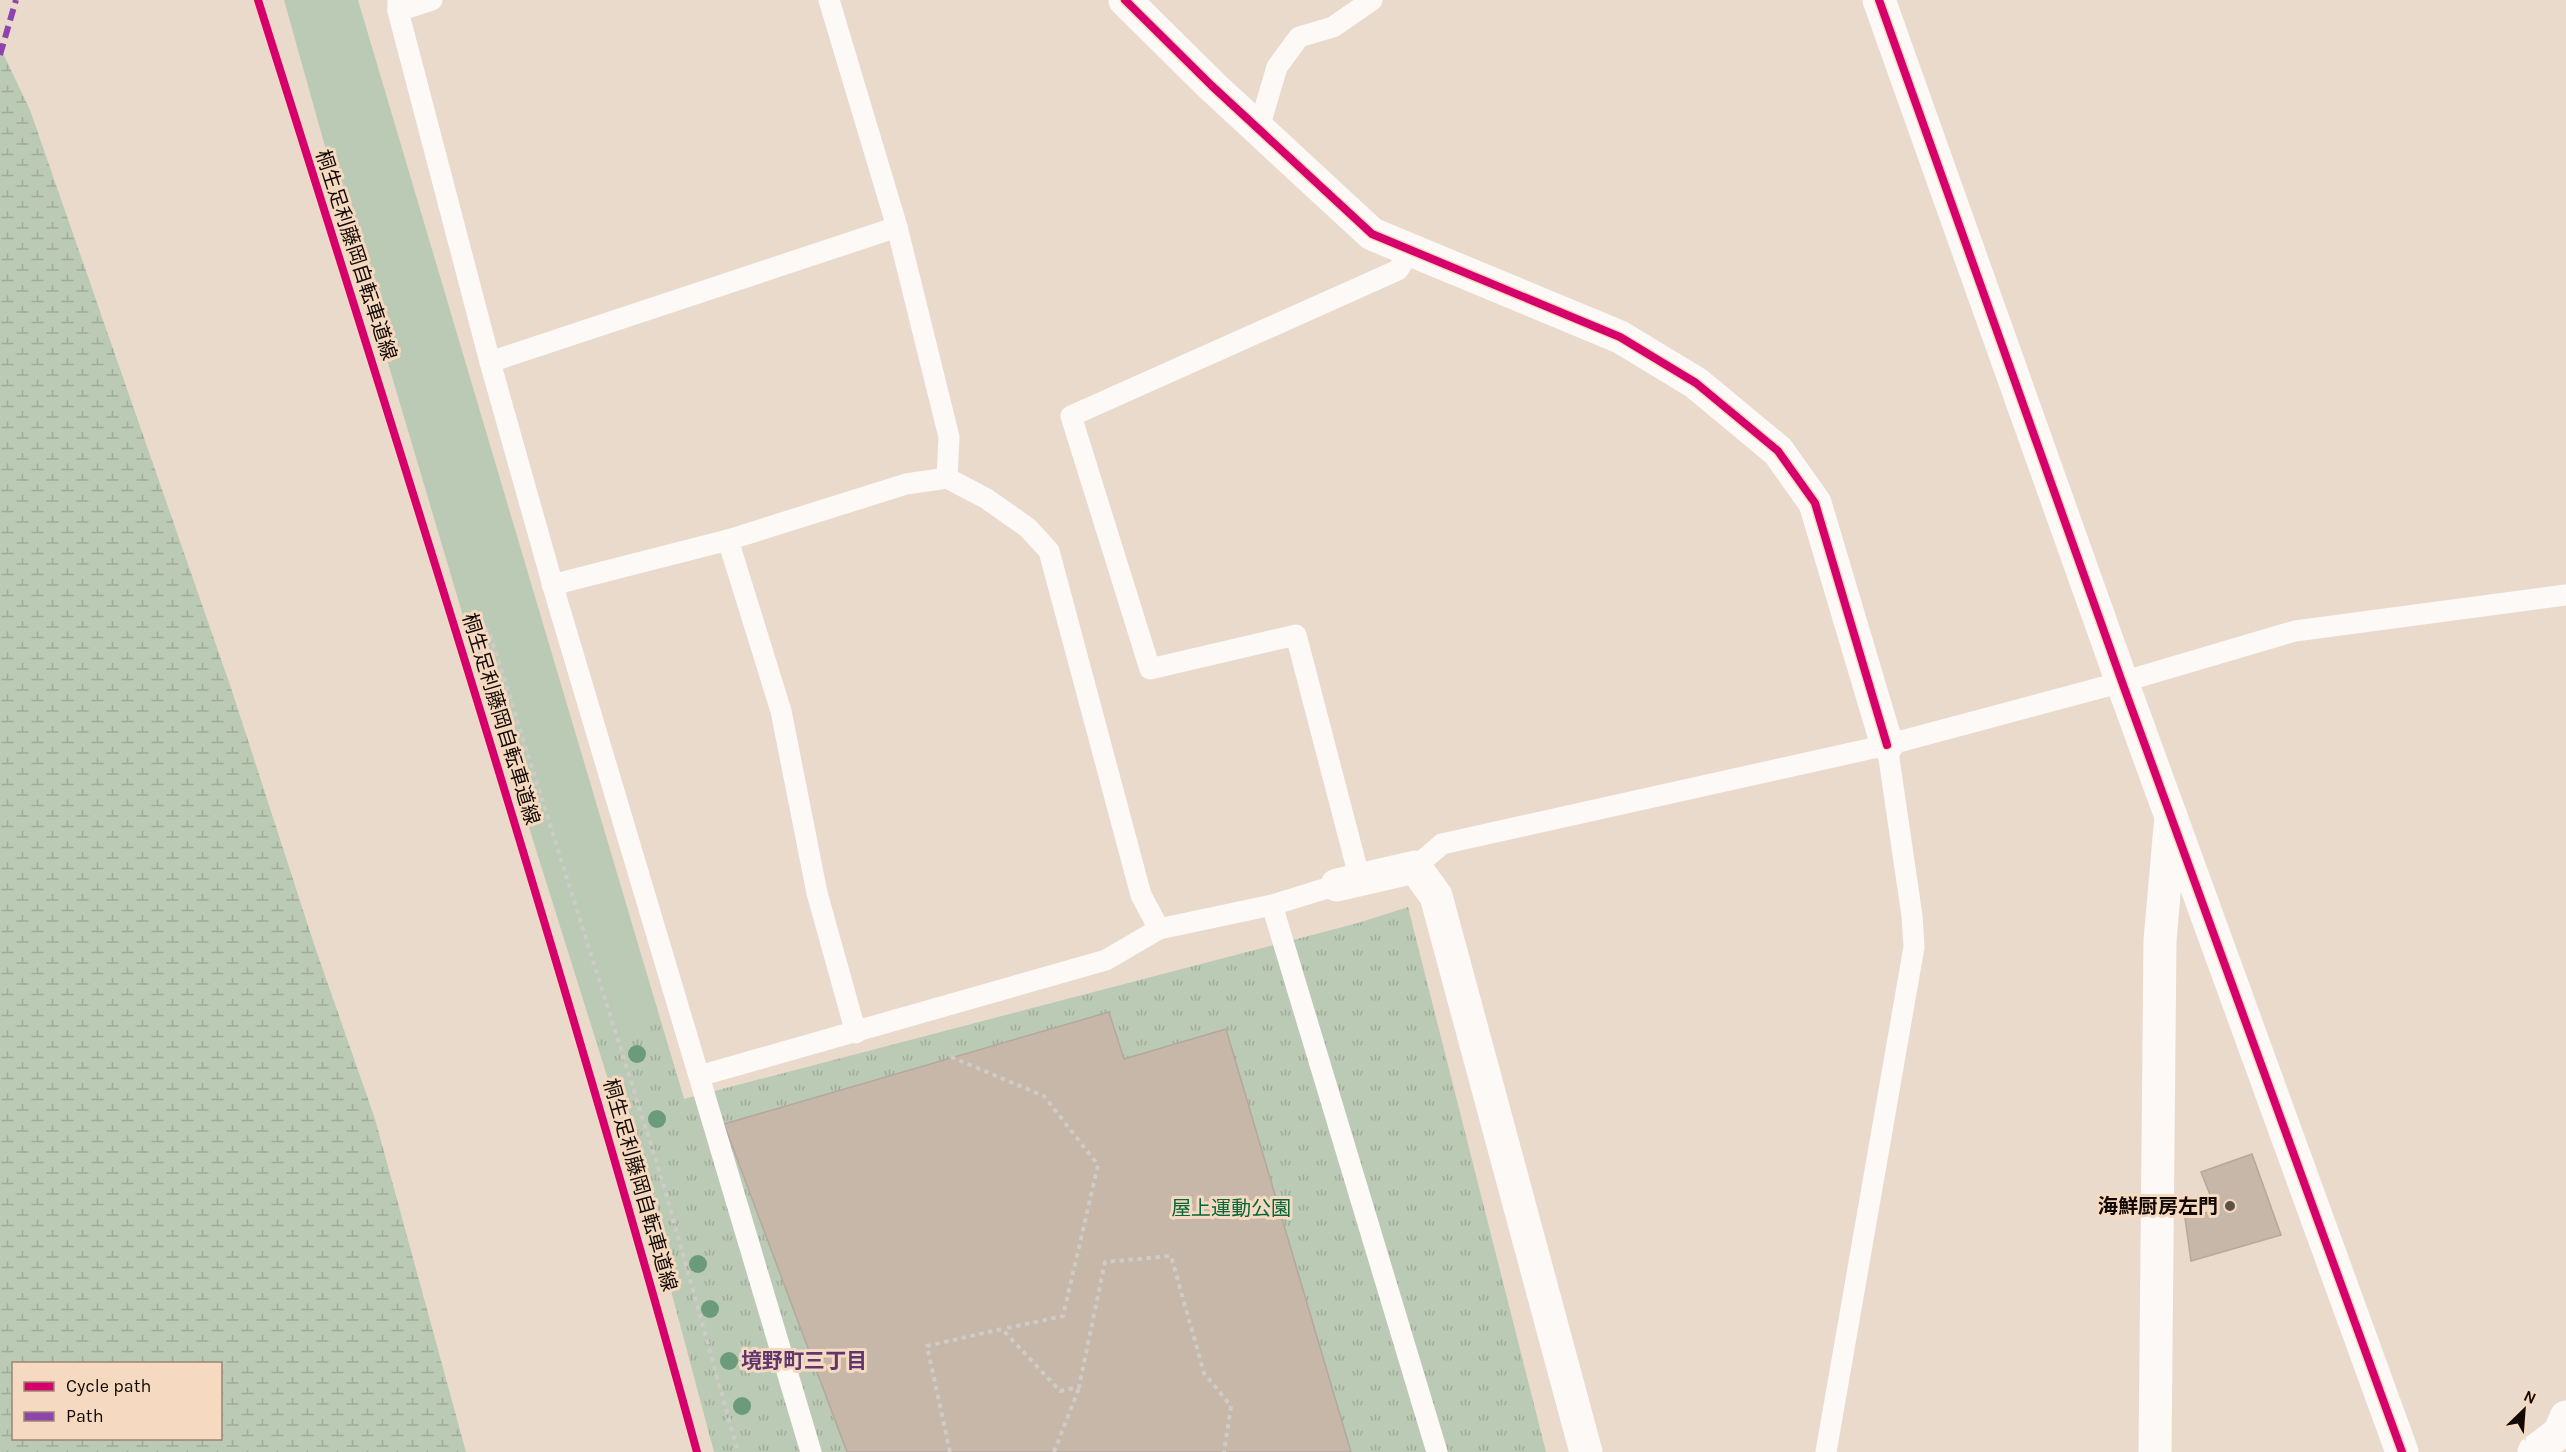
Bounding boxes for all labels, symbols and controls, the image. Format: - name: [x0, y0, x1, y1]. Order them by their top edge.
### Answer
- street label: 桐生足利藤岡自転車道線: [311, 147, 401, 363]
- street label: 桐生足利藤岡自転車道線: [458, 610, 544, 828]
- street label: 桐生足利藤岡自転車道線: [599, 1076, 681, 1294]
- place label: 海鮮厨房左門: [2098, 1195, 2218, 1218]
- park label: 屋上運動公園: [1171, 1197, 1291, 1220]
- marker: 海鮮厨房左門: [2223, 1199, 2237, 1213]
- district label: 境野町三丁目: [741, 1349, 867, 1373]
- legend: [12, 1362, 222, 1440]
- text: Cycle path: [66, 1375, 151, 1397]
- north arrow: [2494, 1380, 2554, 1440]
- text: N: [2521, 1386, 2539, 1408]
- text: Path: [66, 1405, 104, 1427]

